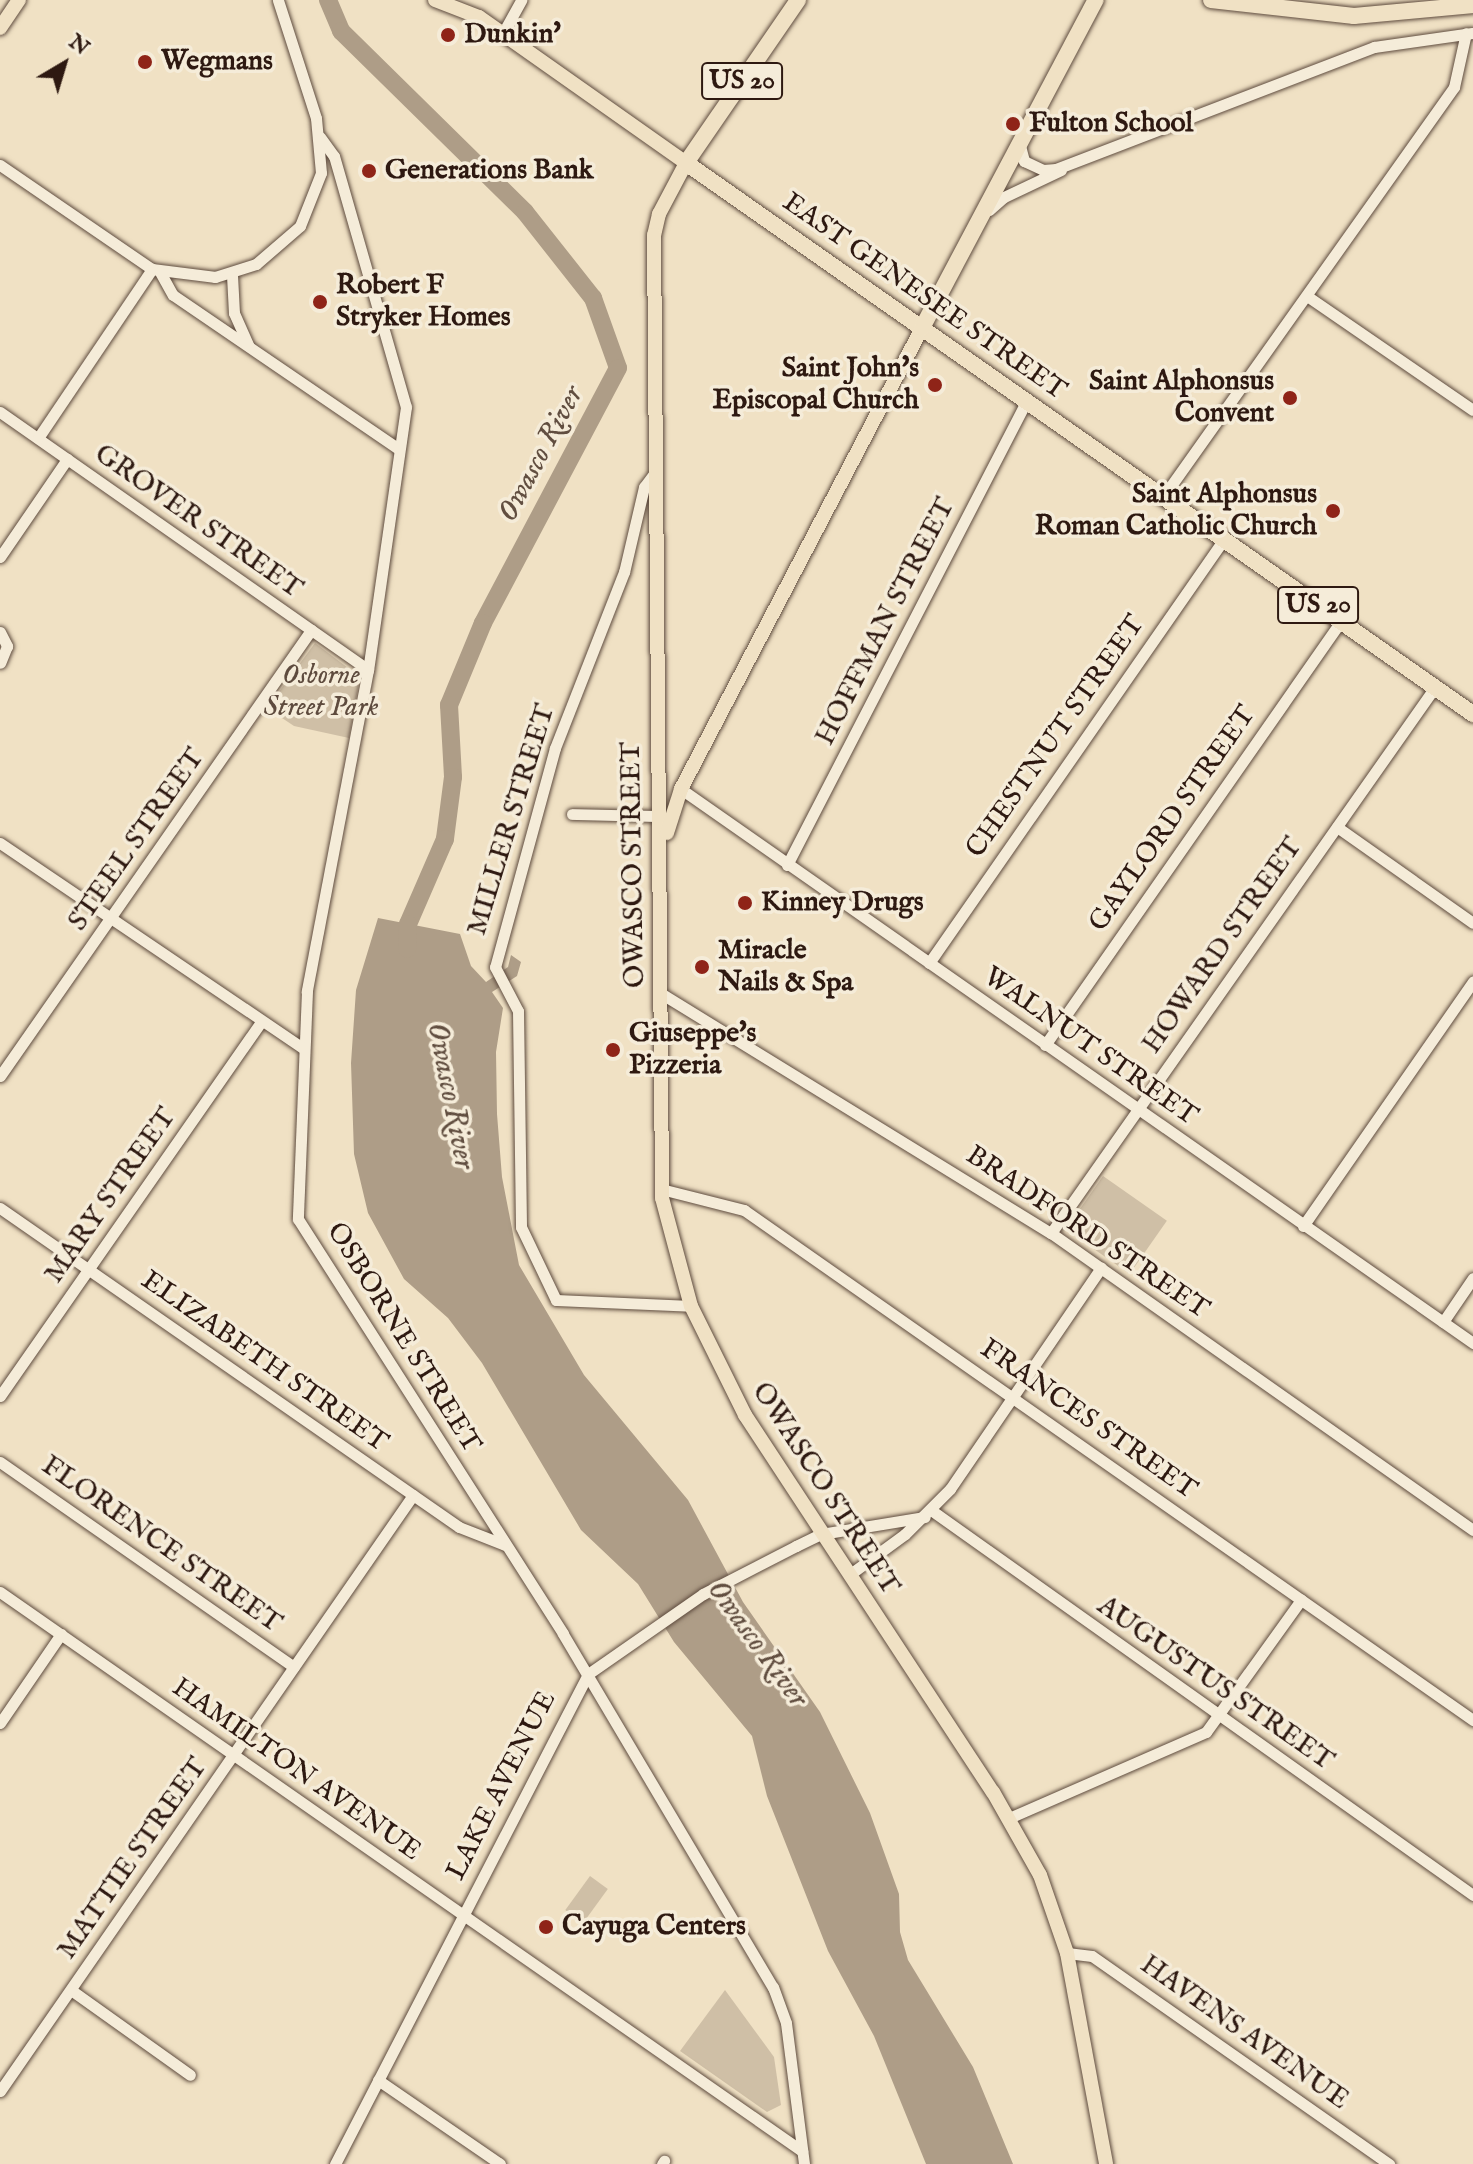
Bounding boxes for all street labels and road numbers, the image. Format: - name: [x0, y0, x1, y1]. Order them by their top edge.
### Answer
- road number: US 20: [700, 59, 784, 103]
- street label: EAST GENESEE STREET: [776, 186, 1072, 408]
- street label: GROVER STREET: [88, 438, 308, 606]
- street label: HOFFMAN STREET: [809, 493, 963, 751]
- road number: US 20: [1276, 583, 1360, 627]
- street label: CHESTNUT STREET: [960, 609, 1152, 865]
- street label: MILLER STREET: [461, 700, 563, 940]
- street label: GAYLORD STREET: [1082, 700, 1264, 938]
- street label: STEEL STREET: [62, 742, 212, 938]
- street label: OWASCO STREET: [615, 742, 653, 988]
- street label: HOWARD STREET: [1136, 832, 1310, 1060]
- street label: WALNUT STREET: [976, 960, 1204, 1134]
- street label: MARY STREET: [38, 1102, 184, 1290]
- street label: BRADFORD STREET: [959, 1139, 1215, 1327]
- street label: OSBORNE STREET: [319, 1217, 487, 1459]
- street label: ELIZABETH STREET: [134, 1264, 394, 1460]
- street label: FRANCES STREET: [973, 1333, 1203, 1507]
- street label: OWASCO STREET: [744, 1377, 906, 1601]
- street label: FLORENCE STREET: [34, 1449, 288, 1641]
- street label: AUGUSTUS STREET: [1090, 1590, 1340, 1778]
- street label: HAMILTON AVENUE: [165, 1671, 427, 1869]
- street label: LAKE AVENUE: [440, 1686, 564, 1886]
- street label: MATTIE STREET: [51, 1752, 215, 1966]
- street label: HAVENS AVENUE: [1133, 1949, 1355, 2117]

